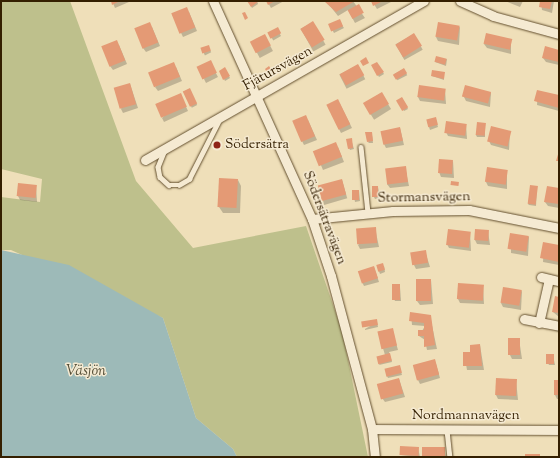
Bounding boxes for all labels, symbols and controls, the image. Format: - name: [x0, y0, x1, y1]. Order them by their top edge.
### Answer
- street label: Fjätursvägen: [240, 43, 316, 95]
- place label: Södersätra: [225, 137, 289, 153]
- marker: Södersätra: [212, 140, 222, 150]
- street label: Södersätravägen: [298, 169, 350, 267]
- street label: Stormansvägen: [377, 189, 471, 207]
- water label: Väsjön: [66, 363, 106, 381]
- street label: Nordmannavägen: [412, 408, 520, 424]

